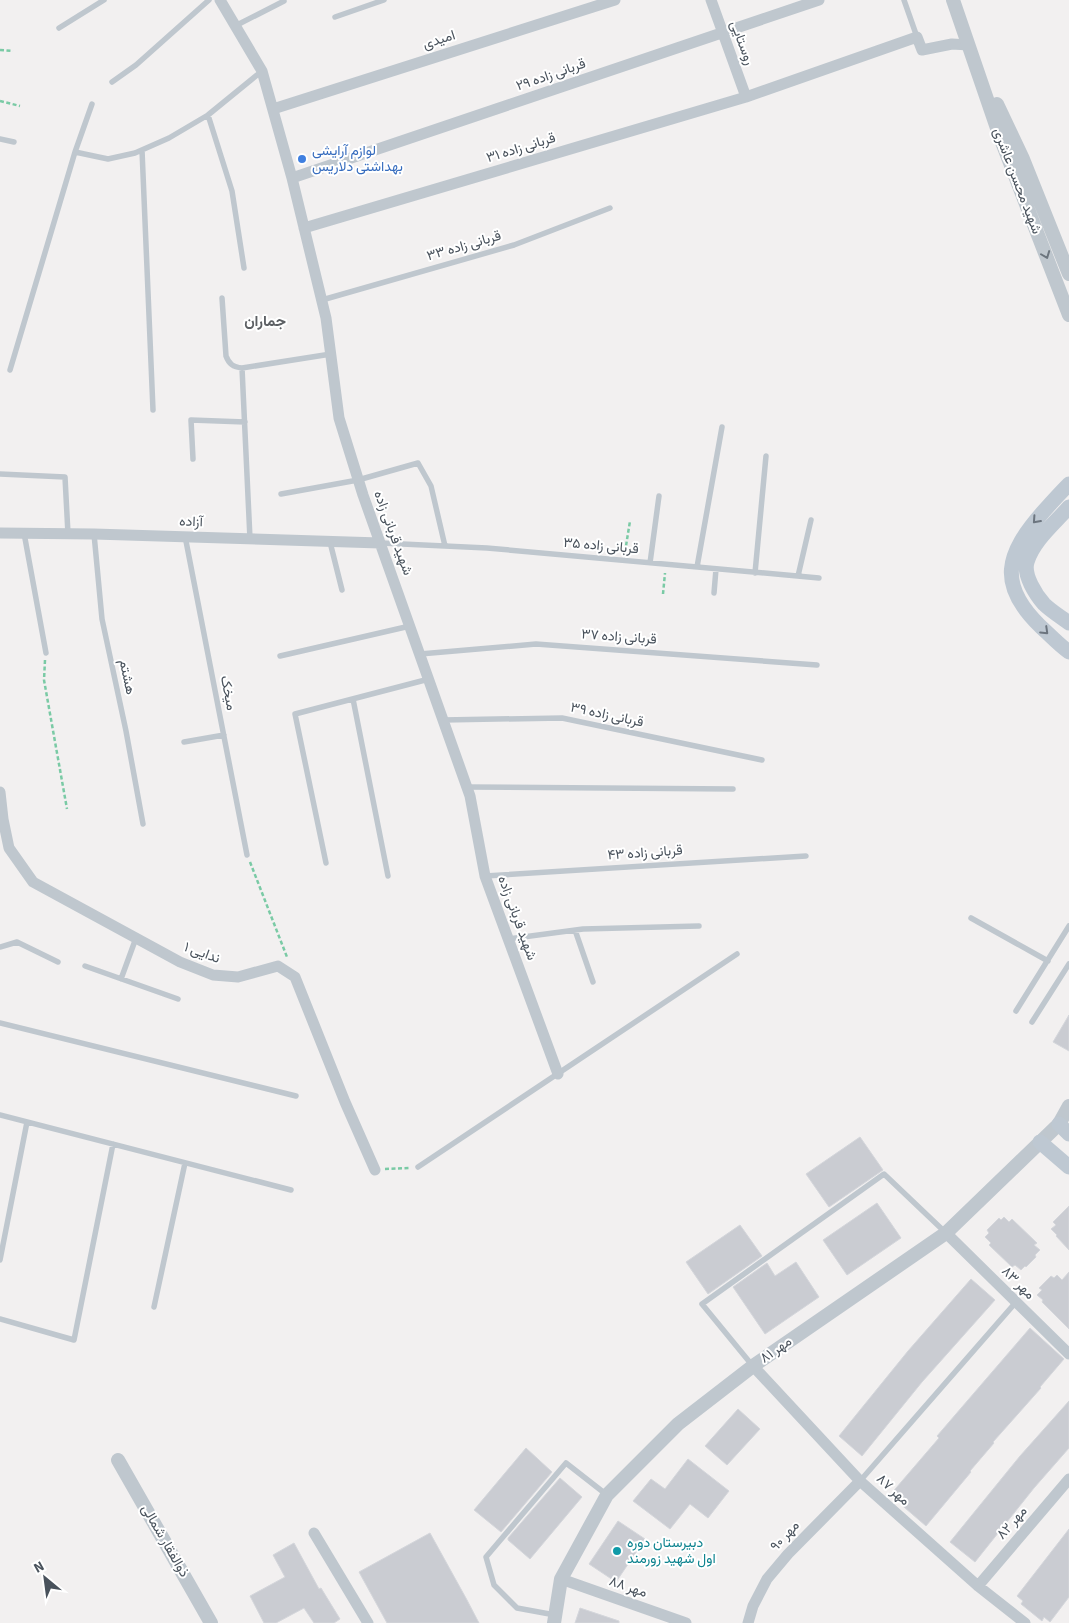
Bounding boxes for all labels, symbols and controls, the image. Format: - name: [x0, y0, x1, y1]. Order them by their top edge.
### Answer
- street label: روستایی: [725, 18, 759, 68]
- street label: امیدی: [420, 25, 458, 55]
- street label: قربانی زاده ۲۹: [514, 54, 588, 96]
- street label: شهید محسن عاشری: [988, 125, 1046, 237]
- street label: قربانی زاده ۳۱: [484, 128, 558, 168]
- place label: لوازم آرایشی بهداشتی دلاریس: [312, 141, 403, 177]
- marker: لوازم آرایشی بهداشتی دلاریس: [296, 153, 308, 165]
- street label: قربانی زاده ۳۳: [424, 226, 504, 266]
- one-way arrow: [1040, 250, 1050, 259]
- district label: جماران: [244, 311, 286, 332]
- street label: شهید قربانی زاده: [368, 488, 418, 578]
- street label: آزاده: [179, 512, 205, 532]
- one-way arrow: [1033, 514, 1042, 523]
- street label: قربانی زاده ۳۵: [562, 533, 640, 559]
- street label: قربانی زاده ۳۷: [581, 624, 657, 650]
- one-way arrow: [1040, 625, 1049, 634]
- street label: هشتم: [114, 658, 141, 697]
- street label: میخک: [215, 674, 241, 712]
- street label: قربانی زاده ۳۹: [569, 698, 645, 732]
- street label: قربانی زاده ۴۳: [607, 840, 683, 866]
- street label: شهید قربانی زاده: [492, 873, 542, 963]
- street label: ندایی ۱: [181, 937, 223, 969]
- street label: مهر ۸۳: [997, 1262, 1039, 1304]
- street label: مهر ۸۱: [756, 1332, 796, 1368]
- street label: مهر ۸۷: [872, 1469, 914, 1511]
- street label: ذوالفقار شمالی: [136, 1501, 194, 1581]
- street label: مهر ۸۲: [992, 1502, 1032, 1544]
- street label: مهر ۹۰: [766, 1516, 804, 1556]
- place label: دبیرستان دوره اول شهید زورمند: [627, 1533, 716, 1569]
- marker: دبیرستان دوره اول شهید زورمند: [611, 1545, 623, 1557]
- north arrow: [20, 1553, 70, 1603]
- text: N: [30, 1557, 48, 1579]
- street label: مهر ۸۸: [606, 1571, 650, 1603]

